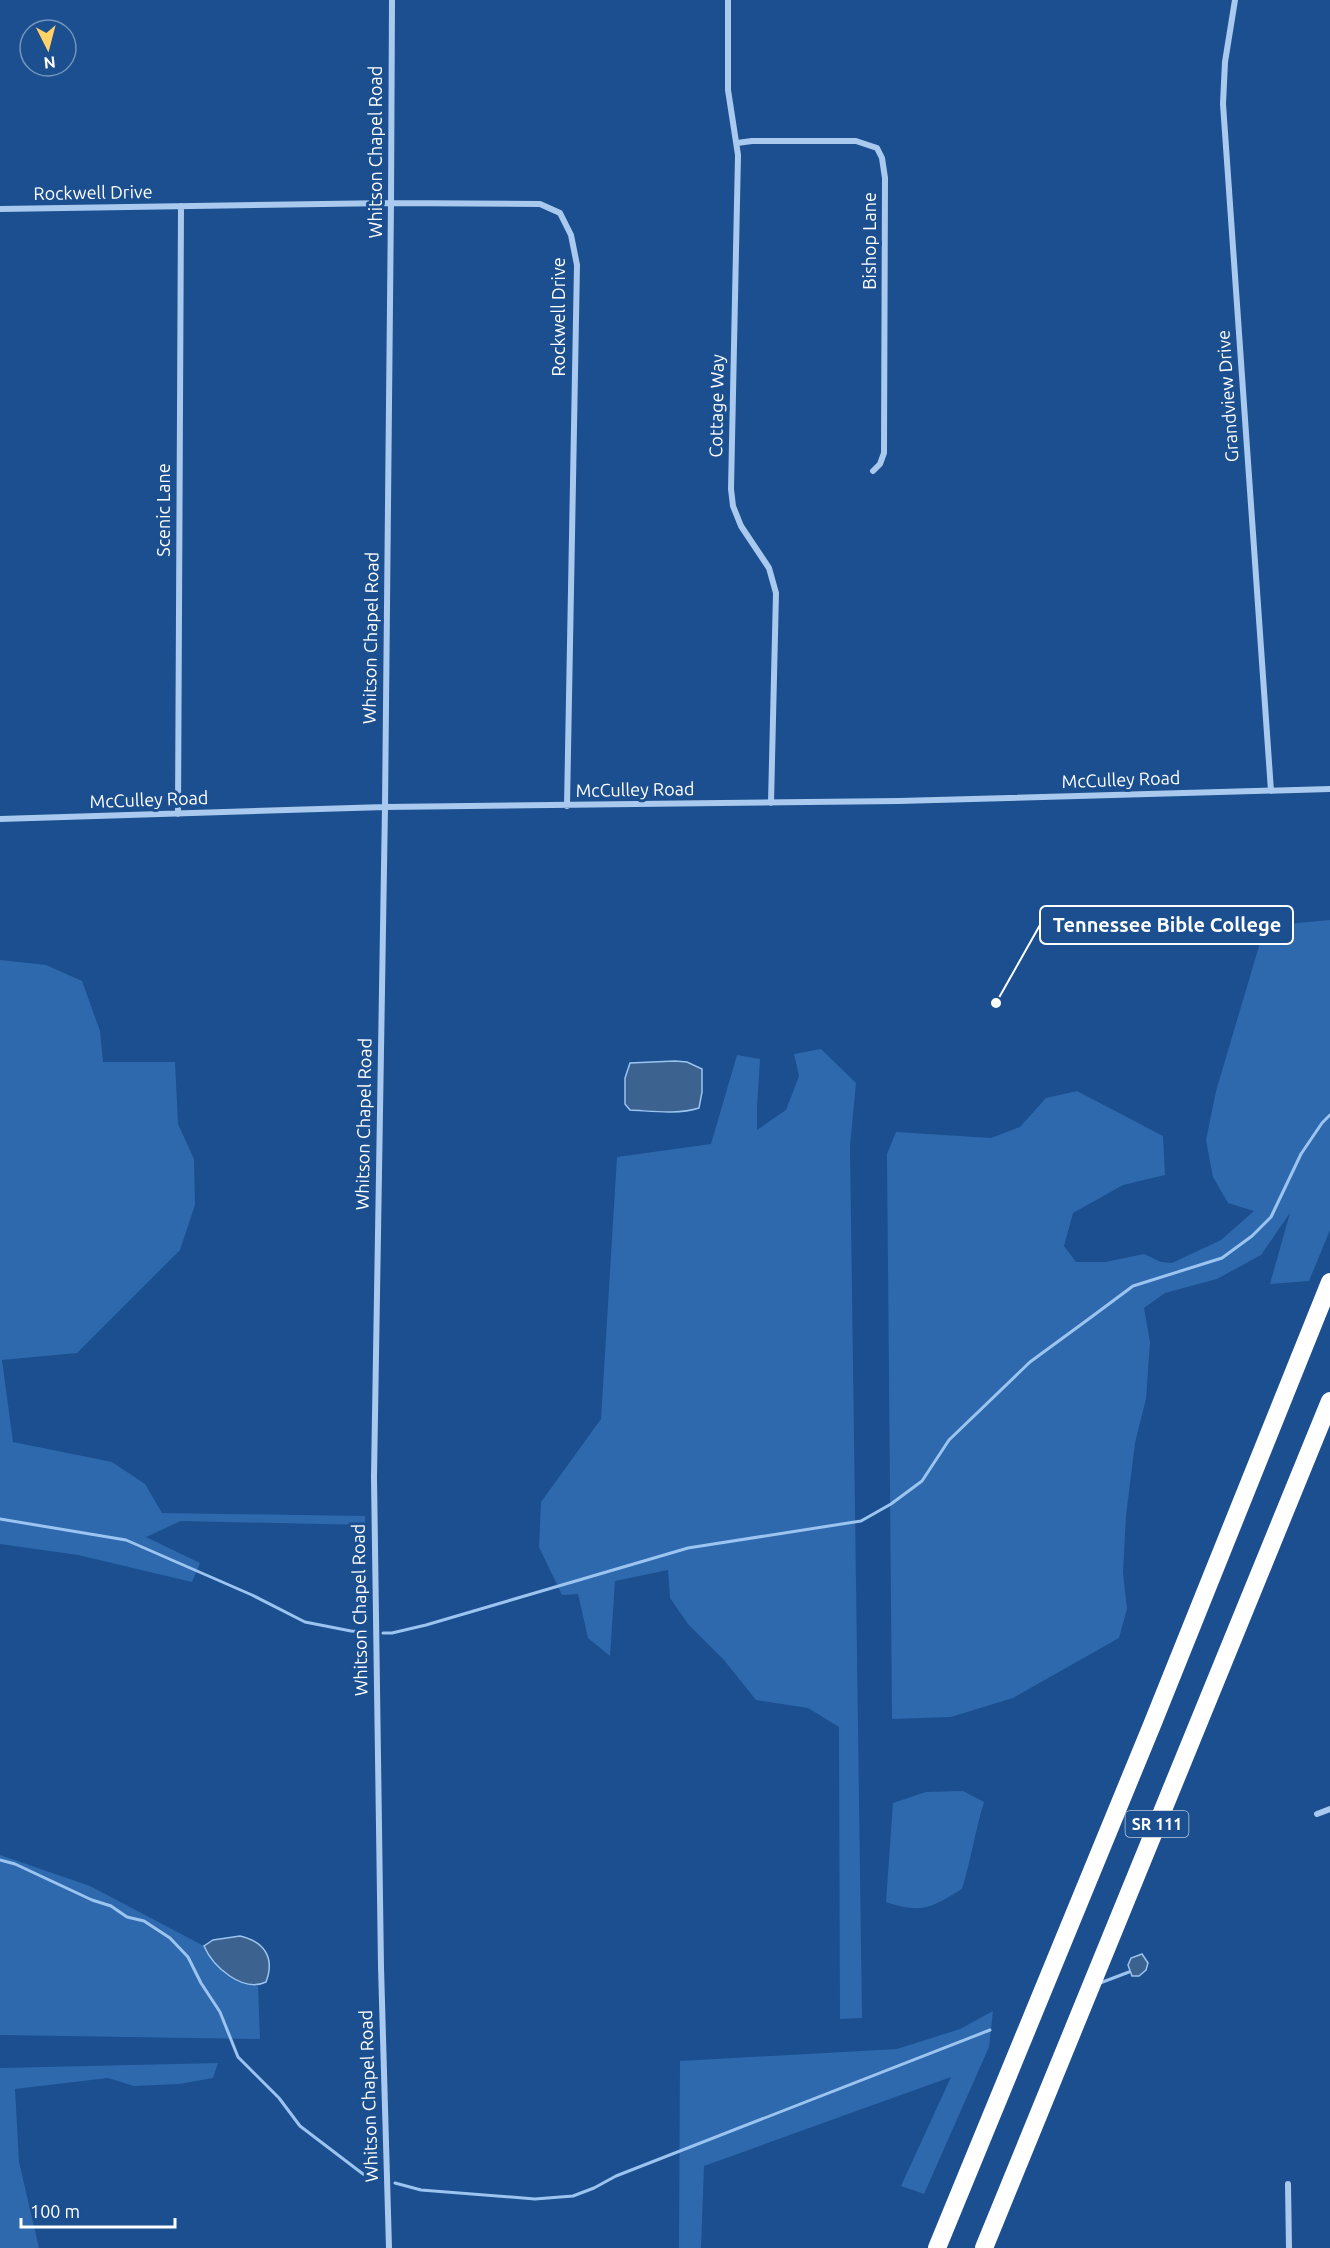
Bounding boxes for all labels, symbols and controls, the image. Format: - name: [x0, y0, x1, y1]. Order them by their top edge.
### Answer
- north arrow: [18, 18, 78, 78]
- text: N: [43, 53, 56, 72]
- street label: Whitson Chapel Road: [365, 66, 385, 238]
- street label: Rockwell Drive: [33, 181, 153, 203]
- street label: Bishop Lane: [859, 192, 879, 290]
- street label: Rockwell Drive: [548, 257, 568, 377]
- street label: Grandview Drive: [1212, 329, 1242, 463]
- street label: Cottage Way: [705, 354, 727, 458]
- street label: Scenic Lane: [153, 463, 173, 557]
- street label: Whitson Chapel Road: [358, 552, 382, 724]
- street label: McCulley Road: [1061, 767, 1181, 791]
- street label: McCulley Road: [575, 778, 695, 800]
- street label: McCulley Road: [89, 787, 209, 811]
- callout: Tennessee Bible College: [1040, 906, 1293, 944]
- text: Tennessee Bible College: [1053, 913, 1281, 936]
- street label: Whitson Chapel Road: [351, 1038, 375, 1210]
- street label: Whitson Chapel Road: [347, 1524, 371, 1696]
- road number: SR 111: [1126, 1811, 1188, 1837]
- street label: Whitson Chapel Road: [355, 2010, 381, 2183]
- scale bar: [21, 2191, 176, 2229]
- text: 100 m: [30, 2201, 80, 2221]

